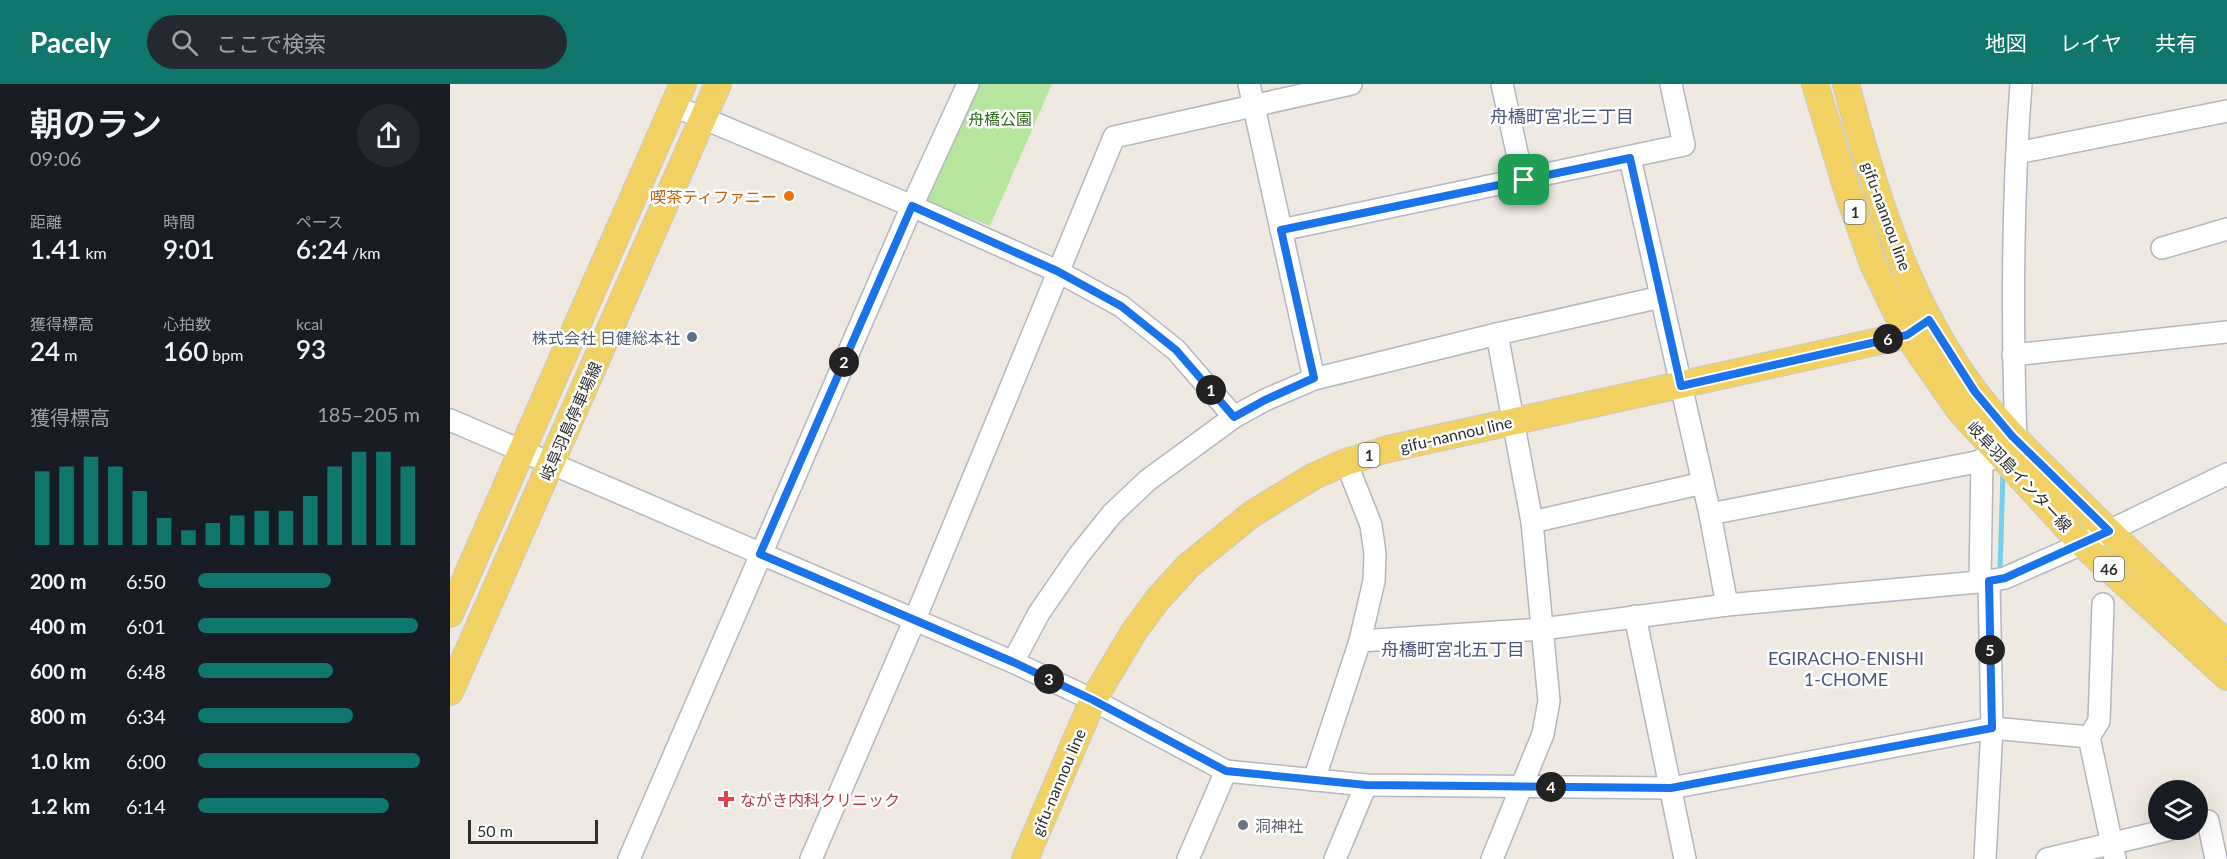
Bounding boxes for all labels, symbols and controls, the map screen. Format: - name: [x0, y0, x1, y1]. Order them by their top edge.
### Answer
- search box: [147, 15, 567, 69]
- text: Pacely: [30, 25, 111, 59]
- icon: search: [168, 26, 201, 59]
- text: ここで検索: [216, 30, 326, 57]
- text: 地図: [1985, 30, 2027, 55]
- text: レイヤ: [2060, 30, 2122, 55]
- text: 共有: [2155, 30, 2197, 55]
- text: 朝のラン: [30, 103, 162, 143]
- button: share: [357, 104, 420, 167]
- district label: 舟橋町宮北三丁目: [1490, 105, 1634, 127]
- park label: 舟橋公園: [968, 109, 1032, 128]
- text: 09:06: [30, 146, 81, 170]
- pin: [1498, 154, 1549, 205]
- street label: gifu-nannou line: [1859, 159, 1915, 273]
- icon: arrive: [1507, 163, 1540, 196]
- place label: 喫茶ティファニー: [650, 187, 777, 206]
- marker: 喫茶ティファニー: [782, 189, 796, 203]
- road number: 1: [1844, 200, 1866, 224]
- text: 距離: [30, 212, 62, 231]
- text: 時間: [163, 212, 195, 231]
- text: ペース: [296, 212, 343, 231]
- text: 1.41: [30, 233, 81, 265]
- text: 9:01: [163, 233, 215, 265]
- text: 6:24: [296, 233, 348, 265]
- text: km: [81, 243, 107, 262]
- text: /km: [348, 243, 380, 262]
- text: 獲得標高: [30, 314, 94, 333]
- text: 心拍数: [163, 314, 211, 333]
- text: kcal: [296, 314, 323, 333]
- pin: 6: [1873, 324, 1903, 354]
- place label: 株式会社 日健総本社: [532, 328, 680, 347]
- text: 6: [1883, 329, 1893, 348]
- marker: 株式会社 日健総本社: [685, 330, 699, 344]
- text: 93: [296, 333, 326, 365]
- text: 24: [30, 335, 60, 367]
- text: 160: [163, 335, 208, 367]
- text: m: [60, 345, 77, 364]
- text: bpm: [208, 345, 243, 364]
- pin: 2: [829, 347, 859, 377]
- text: 2: [839, 352, 849, 371]
- street label: 岐阜羽島停車場線: [535, 359, 605, 483]
- pin: 1: [1196, 375, 1226, 405]
- text: 1: [1206, 380, 1216, 399]
- text: 185–205 m: [317, 402, 420, 426]
- text: 獲得標高: [30, 405, 110, 429]
- street label: gifu-nannou line: [1398, 412, 1514, 456]
- street label: 岐阜羽島インター線: [1964, 417, 2076, 535]
- road number: 1: [1358, 443, 1380, 467]
- road number: 46: [2094, 557, 2124, 581]
- text: 200 m: [30, 569, 86, 593]
- text: 6:50: [126, 569, 166, 593]
- text: 400 m: [30, 614, 86, 638]
- text: 6:01: [126, 614, 166, 638]
- pin: 5: [1975, 635, 2005, 665]
- district label: 舟橋町宮北五丁目: [1381, 638, 1525, 660]
- text: 5: [1985, 640, 1995, 659]
- district label: EGIRACHO-ENISHI 1-CHOME: [1768, 647, 1924, 690]
- text: 600 m: [30, 659, 86, 683]
- text: 6:48: [126, 659, 166, 683]
- pin: 3: [1034, 664, 1064, 694]
- text: 3: [1044, 669, 1054, 688]
- text: 800 m: [30, 704, 86, 728]
- text: 6:34: [126, 704, 166, 728]
- street label: gifu-nannou line: [1027, 726, 1089, 838]
- text: 1.0 km: [30, 749, 90, 773]
- text: 6:00: [126, 749, 166, 773]
- pin: 4: [1536, 772, 1566, 802]
- text: 4: [1546, 777, 1556, 796]
- map controls: [2148, 780, 2208, 840]
- button: layers: [2148, 780, 2208, 840]
- marker: ながき内科クリニック: [717, 790, 735, 808]
- place label: ながき内科クリニック: [740, 790, 900, 809]
- text: 1.2 km: [30, 794, 90, 818]
- text: 6:14: [126, 794, 166, 818]
- place label: 洞神社: [1255, 816, 1303, 835]
- scale bar: [468, 817, 598, 844]
- marker: 洞神社: [1236, 818, 1250, 832]
- text: 50 m: [477, 821, 513, 840]

